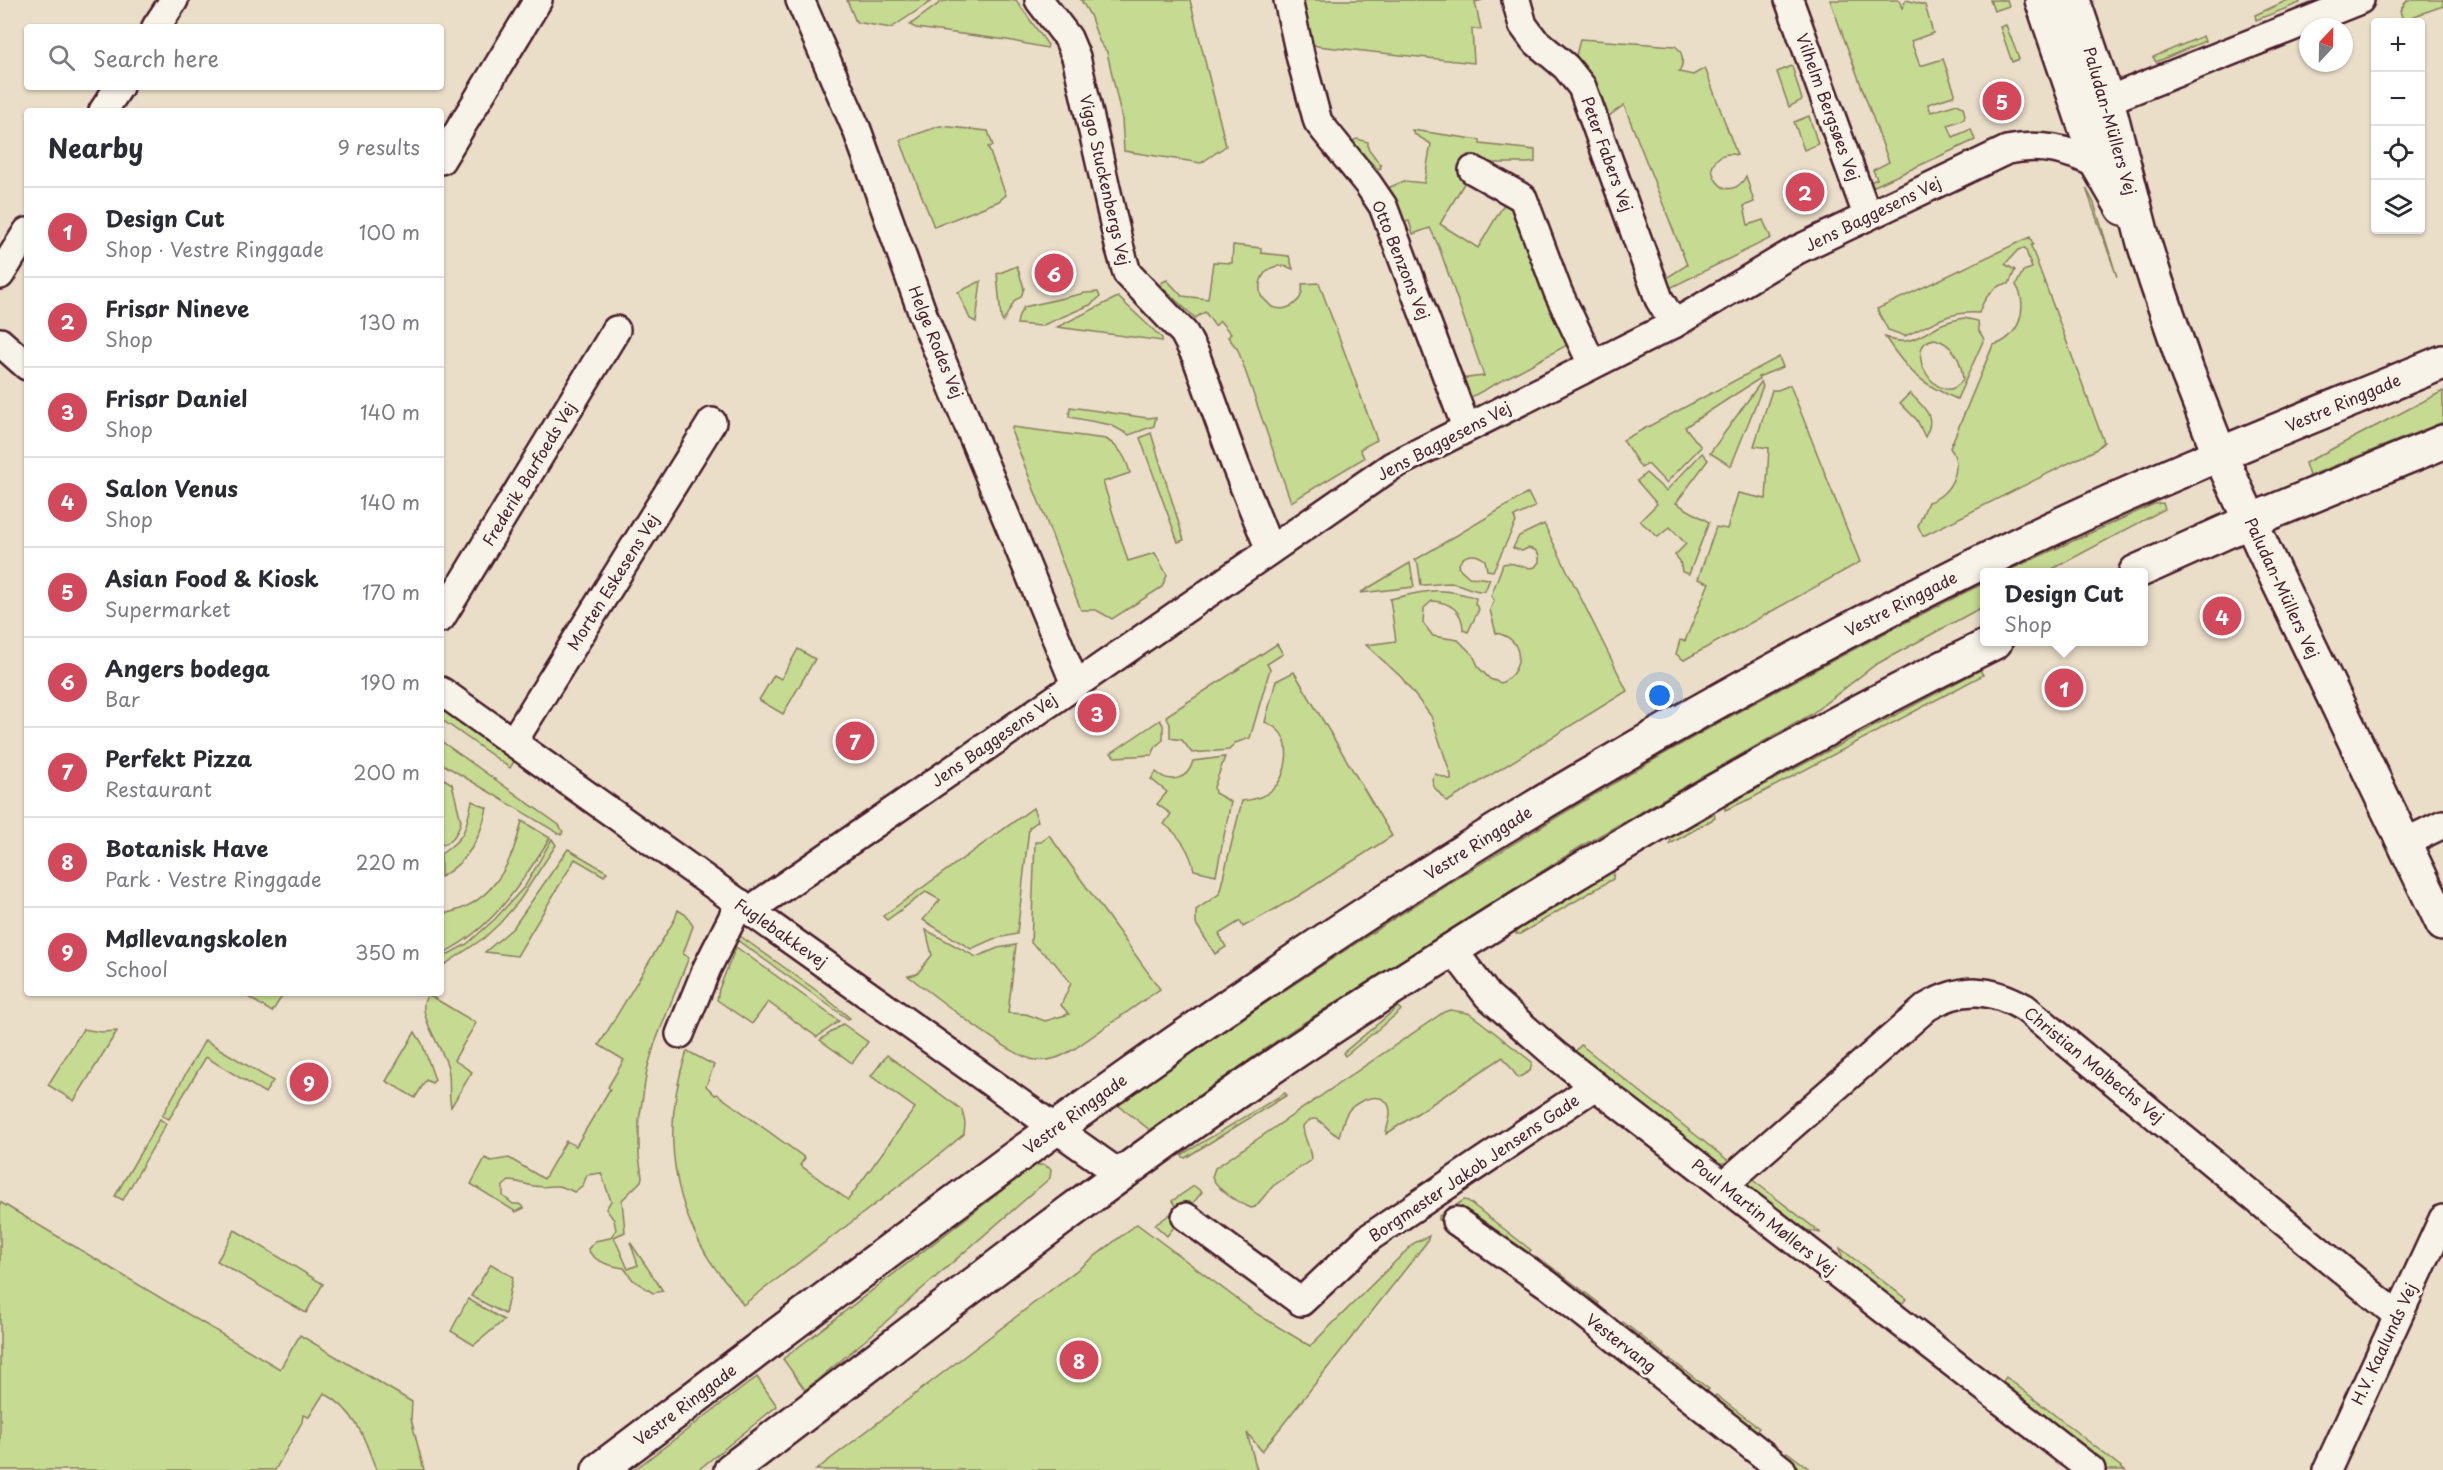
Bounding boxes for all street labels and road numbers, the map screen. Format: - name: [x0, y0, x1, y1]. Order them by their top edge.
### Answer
- street label: Vilhelm Bergsøes Vej: [1791, 29, 1867, 184]
- street label: Paludan-Müllers Vej: [2078, 44, 2144, 198]
- street label: Viggo Stuckenbergs Vej: [1075, 92, 1137, 268]
- street label: Peter Fabers Vej: [1576, 93, 1640, 215]
- street label: Jens Baggesens Vej: [1800, 170, 1945, 257]
- street label: Otto Benzons Vej: [1367, 196, 1437, 323]
- street label: Helge Rodes Vej: [903, 282, 970, 402]
- street label: Vestre Ringgade: [2281, 367, 2404, 437]
- street label: Jens Baggesens Vej: [1372, 395, 1515, 486]
- street label: Frederik Barfoeds Vej: [476, 397, 581, 550]
- street label: Morten Eskesens Vej: [560, 509, 664, 654]
- street label: Paludan-Müllers Vej: [2240, 513, 2326, 662]
- street label: Vestre Ringgade: [1840, 564, 1961, 642]
- street label: Jens Baggesens Vej: [926, 687, 1061, 792]
- street label: Vestre Ringgade: [1419, 799, 1536, 885]
- street label: Fuglebakkevej: [730, 891, 833, 973]
- street label: Christian Molbechs Vej: [2020, 1000, 2170, 1128]
- street label: Vestre Ringgade: [1018, 1067, 1131, 1159]
- street label: Borgmester Jakob Jensens Gade: [1363, 1088, 1583, 1247]
- street label: Poul Martin Møllers Vej: [1687, 1152, 1842, 1280]
- street label: H.V. Kaalunds Vej: [2344, 1279, 2422, 1408]
- street label: Vestervang: [1581, 1307, 1662, 1377]
- street label: Vestre Ringgade: [628, 1358, 741, 1451]

